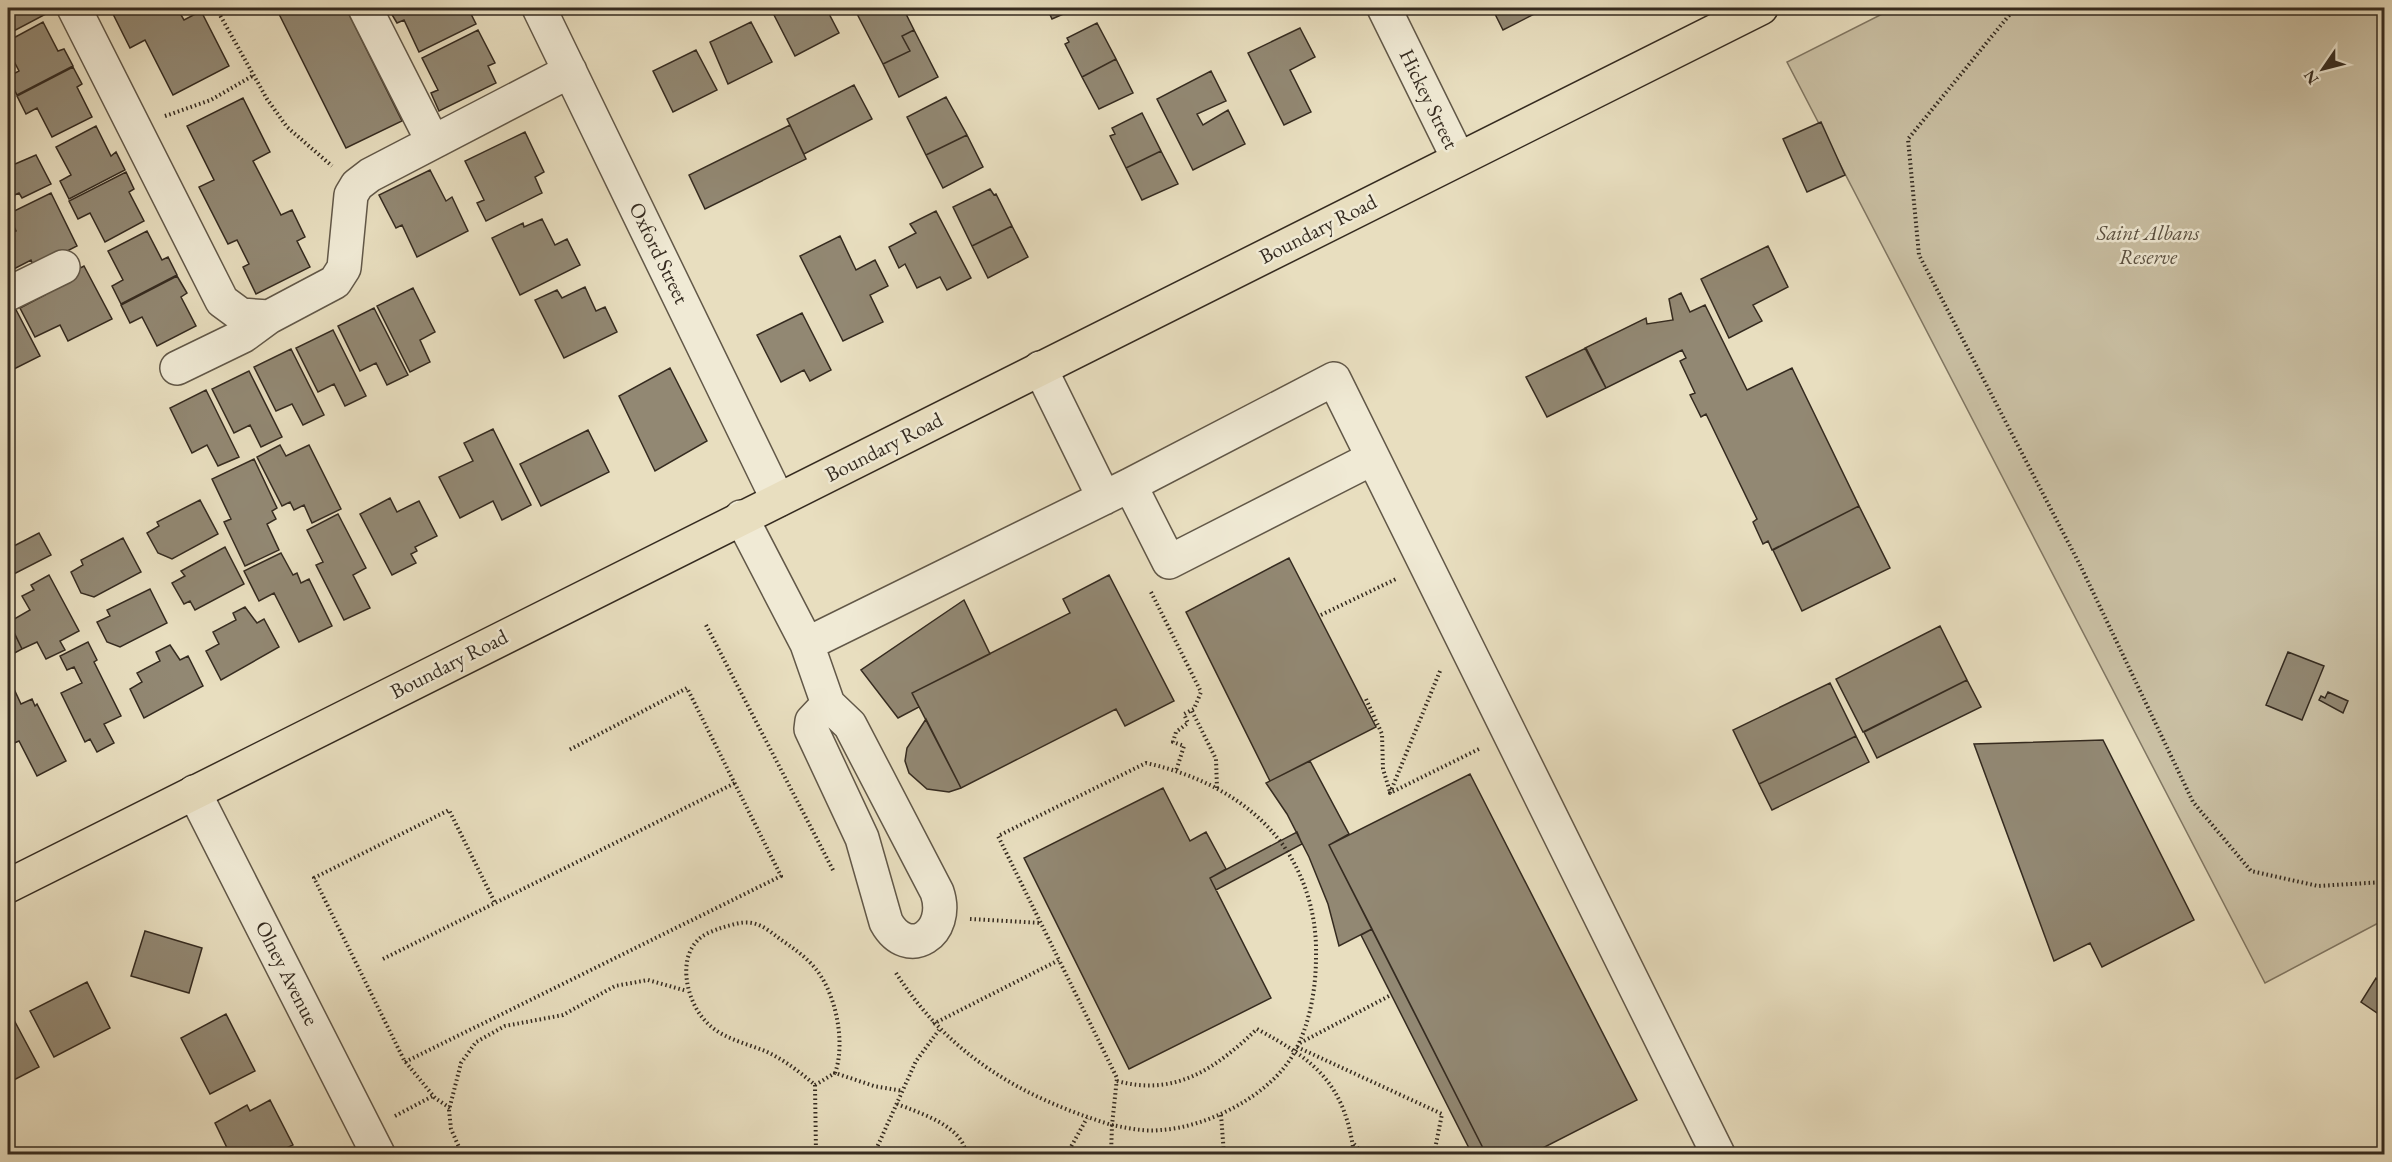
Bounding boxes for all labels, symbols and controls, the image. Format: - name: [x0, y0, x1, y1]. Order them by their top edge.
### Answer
- north arrow: [2293, 39, 2353, 99]
- street label: Hickey Street: [1394, 44, 1465, 154]
- text: N: [2299, 66, 2323, 89]
- street label: Boundary Road: [1255, 187, 1381, 270]
- street label: Oxford Street: [623, 198, 696, 308]
- park label: Saint Albans Reserve: [2096, 219, 2200, 270]
- street label: Boundary Road: [821, 405, 947, 488]
- street label: Boundary Road: [386, 622, 512, 705]
- street label: Olney Avenue: [250, 916, 325, 1030]

